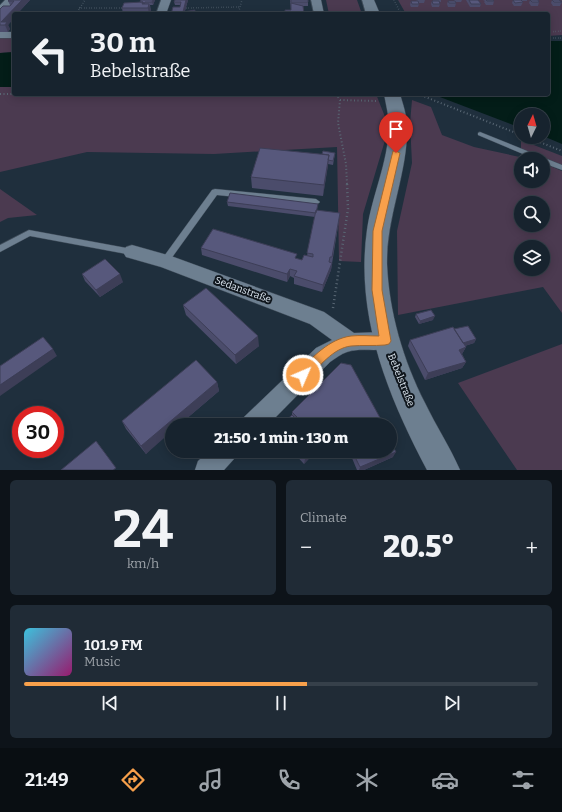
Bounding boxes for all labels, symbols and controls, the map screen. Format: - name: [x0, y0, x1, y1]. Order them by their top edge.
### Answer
- text: 30 m: [90, 26, 156, 59]
- icon: left: [24, 28, 76, 80]
- text: Bebelstraße: [90, 60, 190, 82]
- north arrow: [514, 108, 550, 144]
- map controls: [514, 108, 550, 276]
- pin: [379, 112, 413, 153]
- icon: arrive: [385, 118, 407, 140]
- button: sound: [514, 152, 550, 188]
- button: search: [514, 196, 550, 232]
- button: layers: [514, 240, 550, 276]
- street label: Sedanstraße: [213, 274, 273, 306]
- street label: Bebelstraße: [385, 352, 417, 408]
- position arrow: [282, 354, 324, 396]
- speed limit sign: 30: [12, 406, 64, 458]
- text: 21:50 · 1 min · 130 m: [214, 429, 348, 447]
- text: 24: [113, 498, 173, 561]
- text: Climate: [300, 510, 347, 525]
- text: 20.5°: [383, 529, 455, 565]
- text: −: [300, 534, 312, 561]
- text: +: [525, 534, 538, 561]
- text: km/h: [127, 556, 159, 571]
- text: 101.9 FM: [84, 636, 142, 654]
- text: Music: [84, 654, 120, 669]
- icon: previous: [99, 692, 121, 714]
- icon: pause: [270, 692, 292, 714]
- icon: next: [441, 692, 463, 714]
- icon: directions: [119, 766, 147, 794]
- icon: music: [197, 766, 225, 794]
- icon: phone: [275, 766, 303, 794]
- icon: climate: [353, 766, 381, 794]
- icon: car: [431, 766, 459, 794]
- icon: filters: [509, 766, 537, 794]
- text: 21:49: [25, 769, 69, 791]

